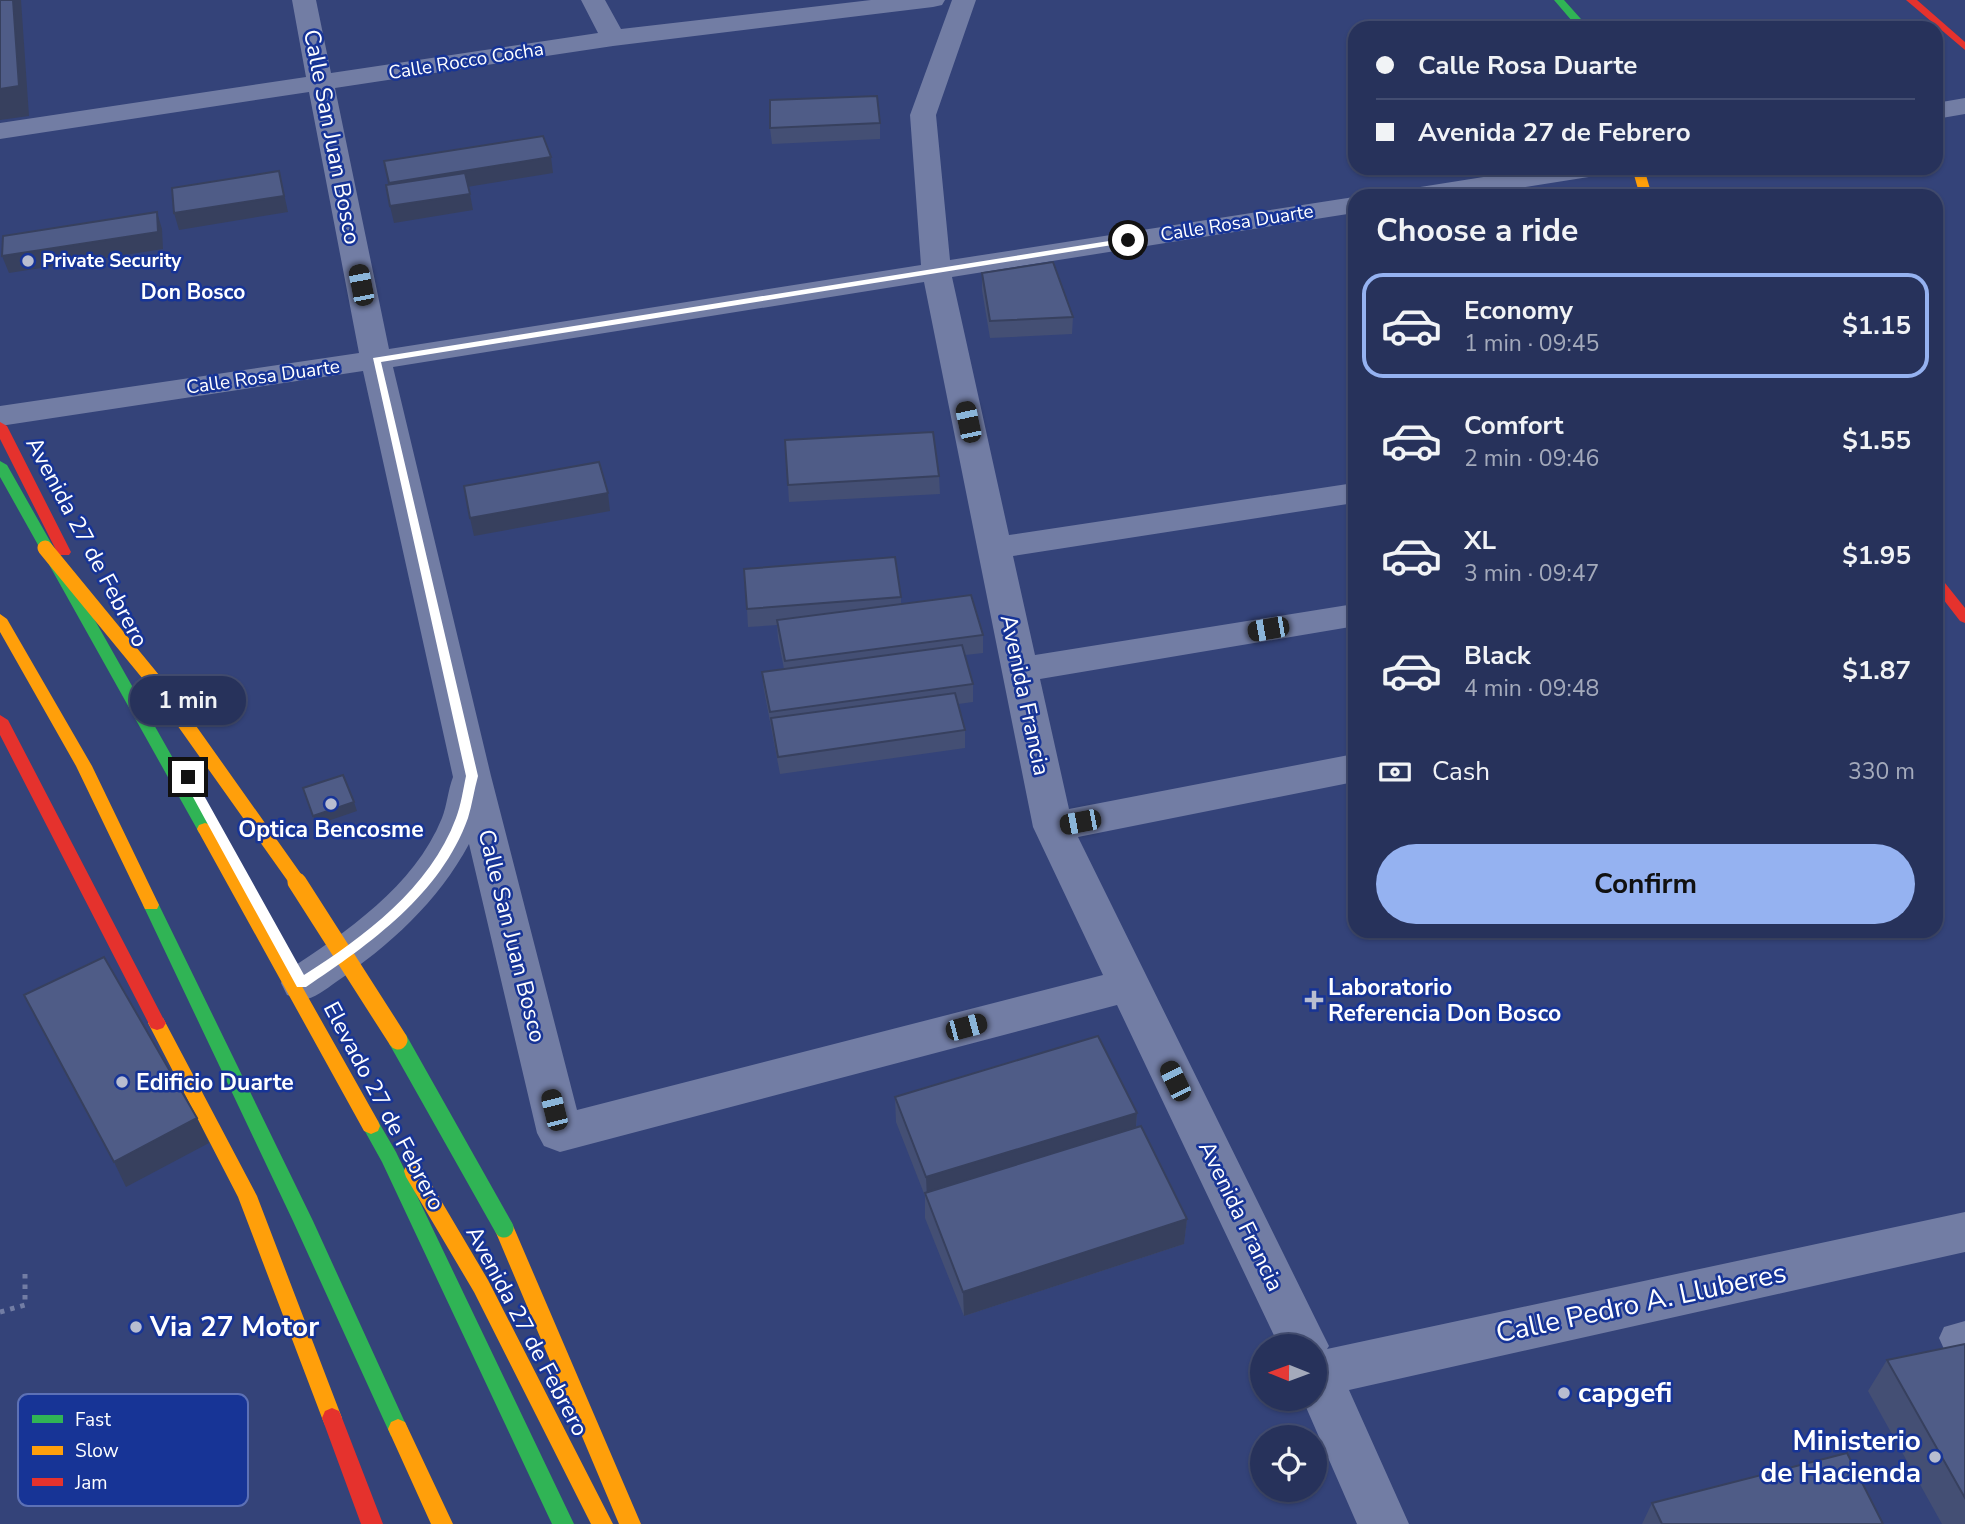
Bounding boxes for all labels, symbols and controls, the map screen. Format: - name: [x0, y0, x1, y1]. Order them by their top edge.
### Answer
- street label: Calle San Juan Bosco: [296, 27, 368, 247]
- street label: Calle Rocco Cocha: [387, 36, 545, 86]
- text: Calle Rosa Duarte: [1418, 48, 1637, 83]
- text: Avenida 27 de Febrero: [1418, 115, 1691, 150]
- street label: Calle Rosa Duarte: [1159, 198, 1315, 248]
- text: Choose a ride: [1376, 209, 1578, 252]
- route start: [1112, 224, 1144, 256]
- place label: Private Security: [42, 248, 182, 274]
- marker: Private Security: [20, 253, 36, 269]
- car: [347, 262, 376, 308]
- district label: Don Bosco: [141, 278, 245, 306]
- text: Economy: [1464, 293, 1573, 328]
- icon: car: [1380, 294, 1443, 357]
- text: $1.15: [1842, 308, 1911, 343]
- text: 1 min · 09:45: [1464, 328, 1599, 359]
- street label: Calle Rosa Duarte: [185, 353, 341, 401]
- car: [954, 399, 983, 445]
- text: Comfort: [1464, 408, 1564, 443]
- icon: car: [1380, 409, 1443, 472]
- text: $1.55: [1842, 423, 1911, 458]
- street label: Avenida 27 de Febrero: [18, 431, 156, 653]
- text: 2 min · 09:46: [1464, 443, 1599, 474]
- text: XL: [1464, 523, 1496, 558]
- icon: car: [1380, 524, 1443, 587]
- text: $1.95: [1842, 538, 1911, 573]
- text: 3 min · 09:47: [1464, 558, 1599, 589]
- street label: Avenida Francia: [993, 612, 1057, 778]
- car: [1246, 615, 1291, 643]
- text: Black: [1464, 638, 1531, 673]
- icon: car: [1380, 639, 1443, 702]
- text: $1.87: [1842, 653, 1911, 688]
- text: 4 min · 09:48: [1464, 673, 1599, 704]
- callout: 1 min: [130, 676, 246, 724]
- text: 1 min: [158, 685, 218, 716]
- icon: cash: [1376, 753, 1414, 791]
- text: Cash: [1432, 754, 1490, 789]
- text: 330 m: [1848, 756, 1915, 787]
- route end: [172, 761, 204, 793]
- marker: Optica Bencosme: [323, 796, 339, 812]
- car: [1058, 808, 1103, 836]
- place label: Optica Bencosme: [238, 814, 424, 845]
- street label: Calle San Juan Bosco: [471, 826, 553, 1046]
- button: Confirm: [1376, 844, 1915, 924]
- place label: Laboratorio Referencia Don Bosco: [1328, 972, 1561, 1029]
- marker: Laboratorio Referencia Don Bosco: [1306, 992, 1322, 1008]
- street label: Elevado 27 de Febrero: [316, 996, 452, 1216]
- car: [943, 1011, 990, 1043]
- car: [1157, 1058, 1194, 1104]
- place label: Edificio Duarte: [136, 1067, 294, 1098]
- marker: Edificio Duarte: [114, 1074, 130, 1090]
- car: [539, 1087, 570, 1133]
- street label: Avenida Francia: [1191, 1136, 1291, 1296]
- street label: Avenida 27 de Febrero: [458, 1220, 596, 1442]
- street label: Calle Pedro A. Lluberes: [1492, 1254, 1790, 1352]
- place label: Via 27 Motor: [149, 1308, 319, 1346]
- marker: Via 27 Motor: [128, 1319, 144, 1335]
- north arrow: [1250, 1334, 1326, 1410]
- map controls: [1250, 1334, 1327, 1502]
- place label: capgefi: [1578, 1374, 1672, 1412]
- marker: capgefi: [1556, 1385, 1572, 1401]
- legend: [18, 1394, 248, 1506]
- text: Fast: [75, 1407, 111, 1433]
- place label: Ministerio de Hacienda: [1760, 1422, 1921, 1492]
- button: locate: [1250, 1425, 1327, 1502]
- text: Slow: [75, 1438, 119, 1464]
- marker: Ministerio de Hacienda: [1927, 1449, 1943, 1465]
- text: Jam: [74, 1470, 108, 1496]

